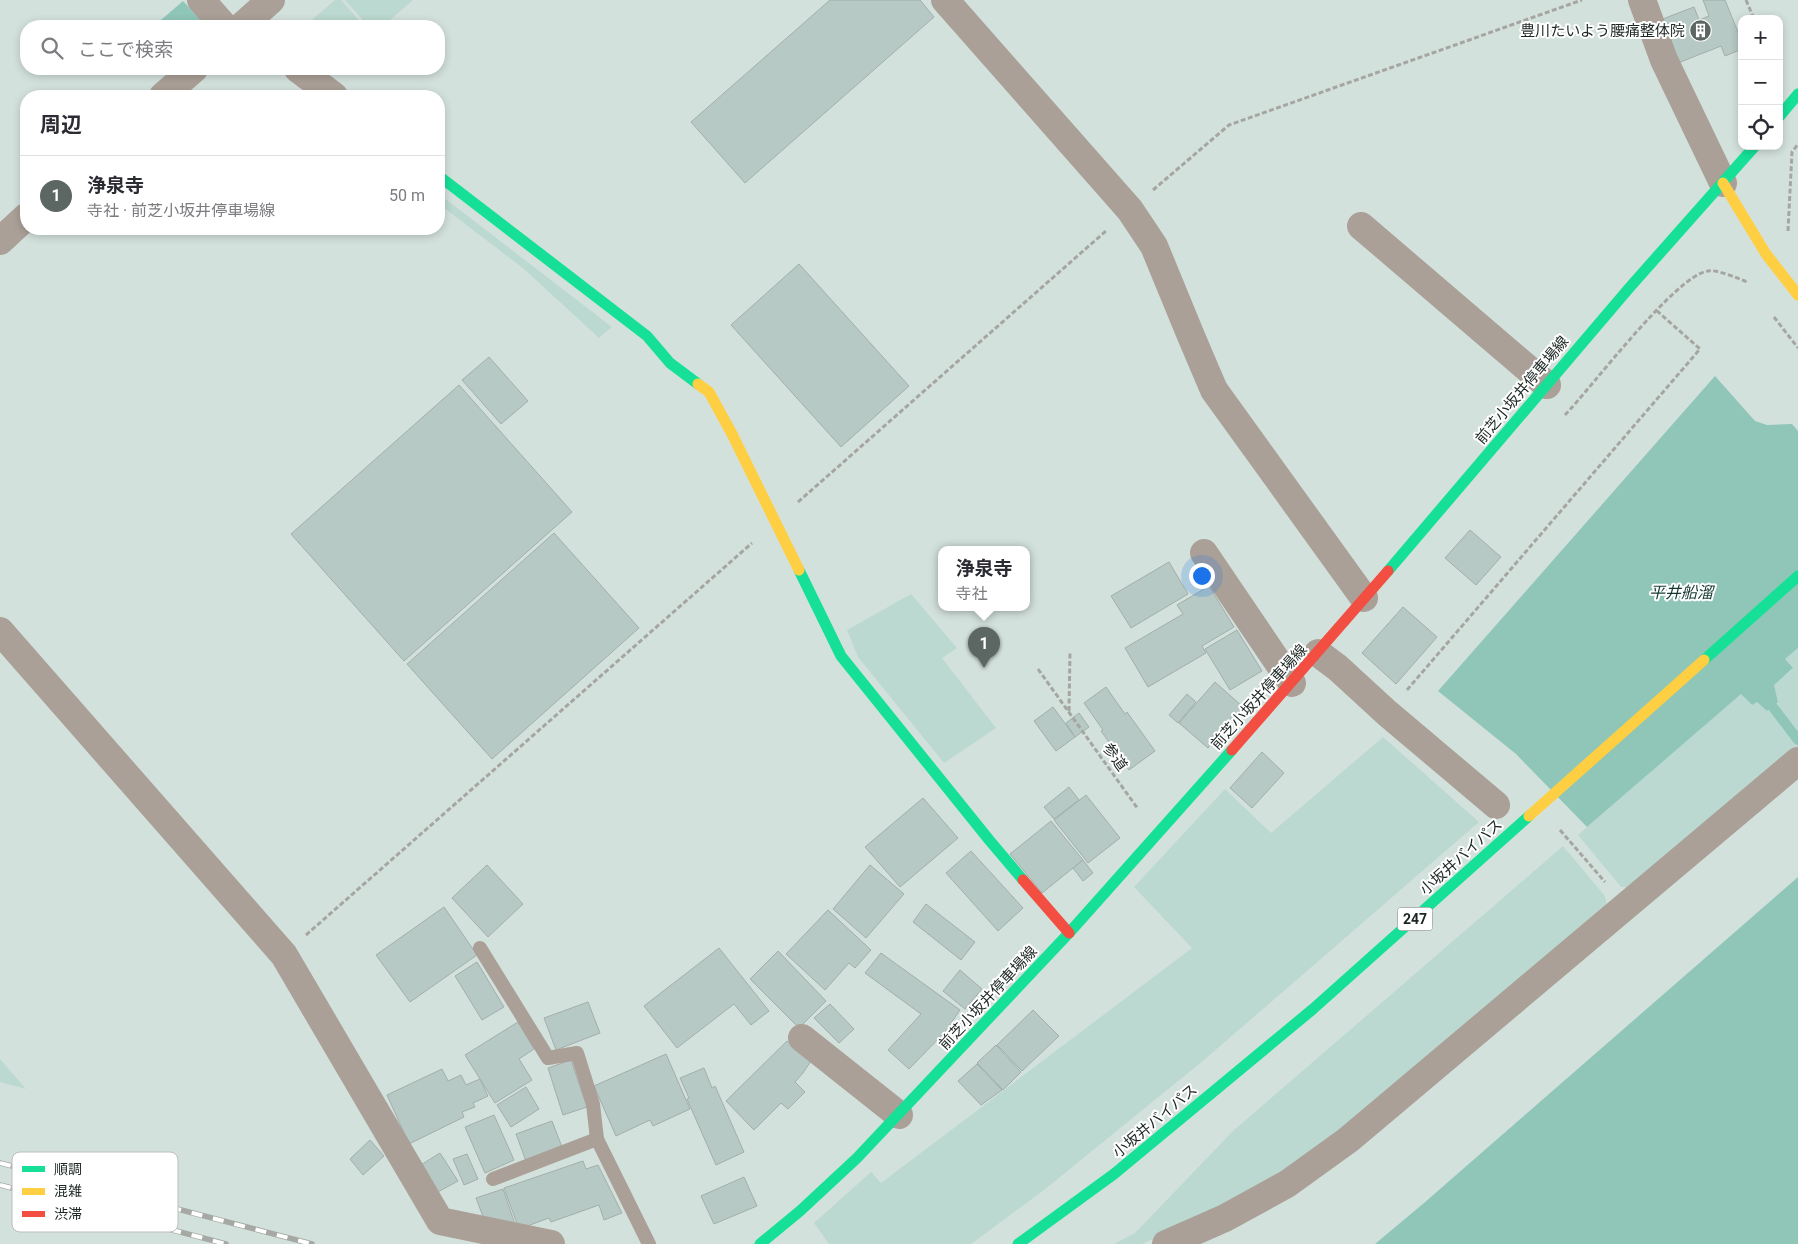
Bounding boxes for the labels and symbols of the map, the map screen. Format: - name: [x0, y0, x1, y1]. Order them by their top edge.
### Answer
- building icon: 豊川たいよう腰痛整体院: [1689, 19, 1713, 43]
- place label: 豊川たいよう腰痛整体院: [1520, 22, 1685, 40]
- street label: 前芝小坂井停車場線: [1472, 333, 1572, 447]
- your location: [1189, 563, 1215, 589]
- water label: 平井船溜: [1649, 583, 1716, 602]
- pin: 1: [968, 627, 1000, 668]
- street label: 前芝小坂井停車場線: [1207, 641, 1311, 753]
- street label: 参道: [1099, 740, 1131, 774]
- street label: 小坂井バイパス: [1416, 815, 1506, 899]
- road number: 247: [1398, 908, 1432, 931]
- street label: 前芝小坂井停車場線: [935, 942, 1041, 1054]
- street label: 小坂井バイパス: [1109, 1080, 1201, 1162]
- legend: [12, 1152, 178, 1232]
- text: 順調: [54, 1161, 82, 1177]
- text: 混雑: [54, 1183, 82, 1199]
- text: 渋滞: [54, 1206, 82, 1222]

